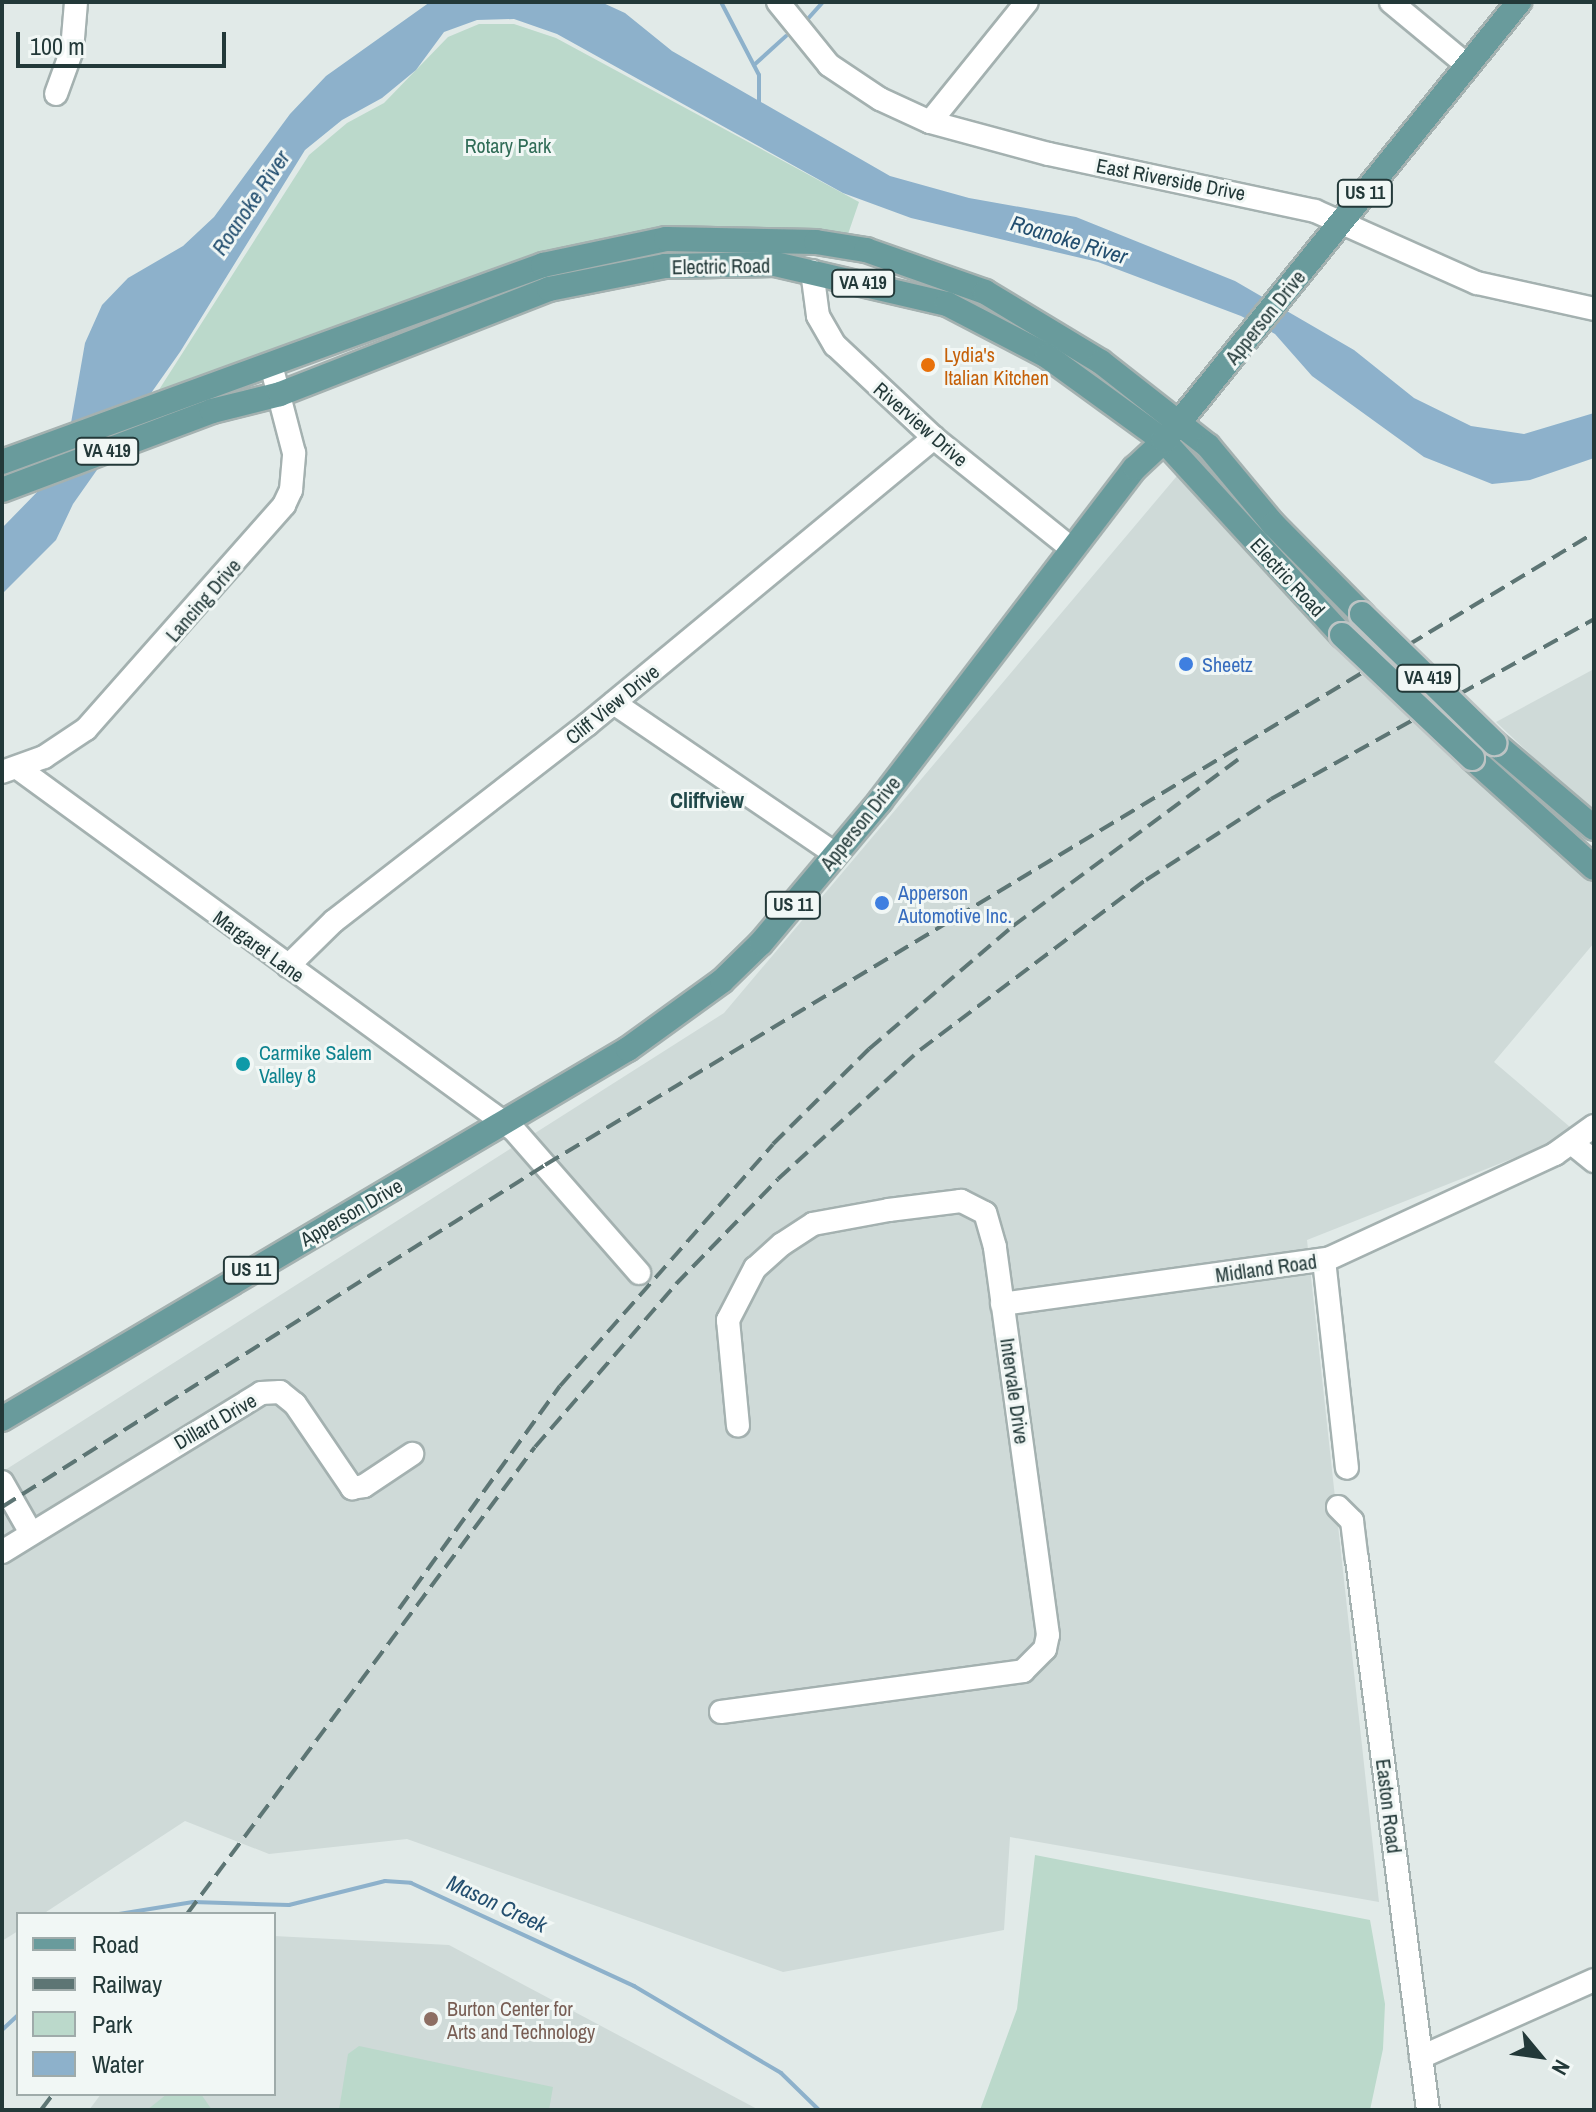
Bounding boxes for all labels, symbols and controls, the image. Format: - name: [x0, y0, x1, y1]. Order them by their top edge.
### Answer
- scale bar: [20, 16, 230, 66]
- text: 100 m: [30, 30, 85, 62]
- park label: Rotary Park: [465, 133, 551, 157]
- water label: Roanoke River: [206, 146, 296, 260]
- street label: East Riverside Drive: [1094, 153, 1248, 205]
- road number: US 11: [1335, 179, 1395, 207]
- water label: Roanoke River: [1008, 210, 1130, 270]
- street label: Electric Road: [672, 253, 770, 279]
- street label: Apperson Drive: [1220, 265, 1310, 369]
- road number: VA 419: [829, 269, 897, 297]
- place label: Lydia's Italian Kitchen: [944, 342, 1049, 389]
- marker: Lydia's Italian Kitchen: [919, 356, 937, 374]
- street label: Riverview Drive: [869, 377, 973, 471]
- road number: VA 419: [73, 437, 141, 465]
- street label: Electric Road: [1246, 533, 1330, 621]
- street label: Lancing Drive: [160, 554, 246, 646]
- place label: Sheetz: [1202, 652, 1253, 676]
- marker: Sheetz: [1177, 655, 1195, 673]
- street label: Cliff View Drive: [560, 659, 664, 749]
- road number: VA 419: [1394, 664, 1462, 692]
- street label: Apperson Drive: [815, 771, 905, 875]
- district label: Cliffview: [670, 788, 744, 814]
- place label: Apperson Automotive Inc.: [898, 880, 1012, 927]
- road number: US 11: [763, 891, 823, 919]
- marker: Apperson Automotive Inc.: [873, 894, 891, 912]
- street label: Margaret Lane: [209, 905, 309, 987]
- place label: Carmike Salem Valley 8: [259, 1040, 372, 1087]
- marker: Carmike Salem Valley 8: [234, 1055, 252, 1073]
- street label: Apperson Drive: [296, 1173, 406, 1251]
- street label: Midland Road: [1214, 1249, 1318, 1287]
- road number: US 11: [221, 1256, 281, 1284]
- street label: Intervale Drive: [996, 1337, 1034, 1445]
- street label: Dillard Drive: [170, 1388, 260, 1454]
- street label: Easton Road: [1371, 1757, 1407, 1855]
- water label: Mason Creek: [443, 1869, 551, 1939]
- legend: [16, 1912, 276, 2096]
- text: Road: [92, 1928, 139, 1960]
- text: Railway: [92, 1968, 162, 2000]
- place label: Burton Center for Arts and Technology: [447, 1996, 596, 2043]
- text: Park: [92, 2008, 132, 2040]
- marker: Burton Center for Arts and Technology: [422, 2010, 440, 2028]
- north arrow: [1500, 2016, 1580, 2096]
- text: Water: [92, 2048, 144, 2080]
- text: N: [1545, 2055, 1577, 2081]

